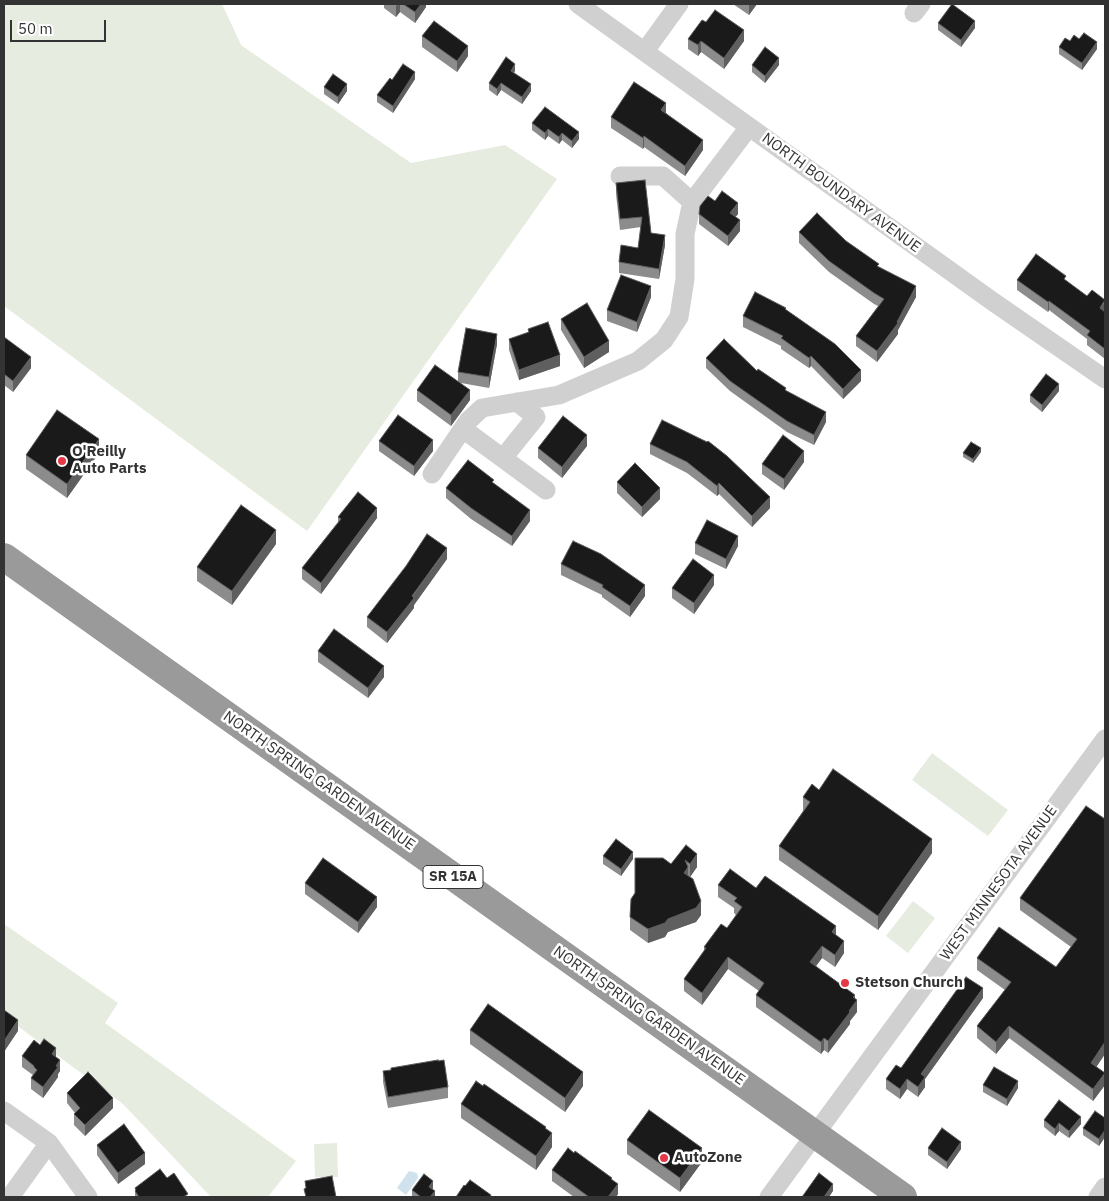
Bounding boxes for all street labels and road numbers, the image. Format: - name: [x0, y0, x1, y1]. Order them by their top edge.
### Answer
- street label: NORTH BOUNDARY AVENUE: [758, 129, 924, 257]
- street label: NORTH SPRING GARDEN AVENUE: [220, 708, 418, 854]
- street label: WEST MINNESOTA AVENUE: [937, 802, 1061, 964]
- road number: SR 15A: [423, 866, 483, 889]
- street label: NORTH SPRING GARDEN AVENUE: [550, 943, 748, 1089]

